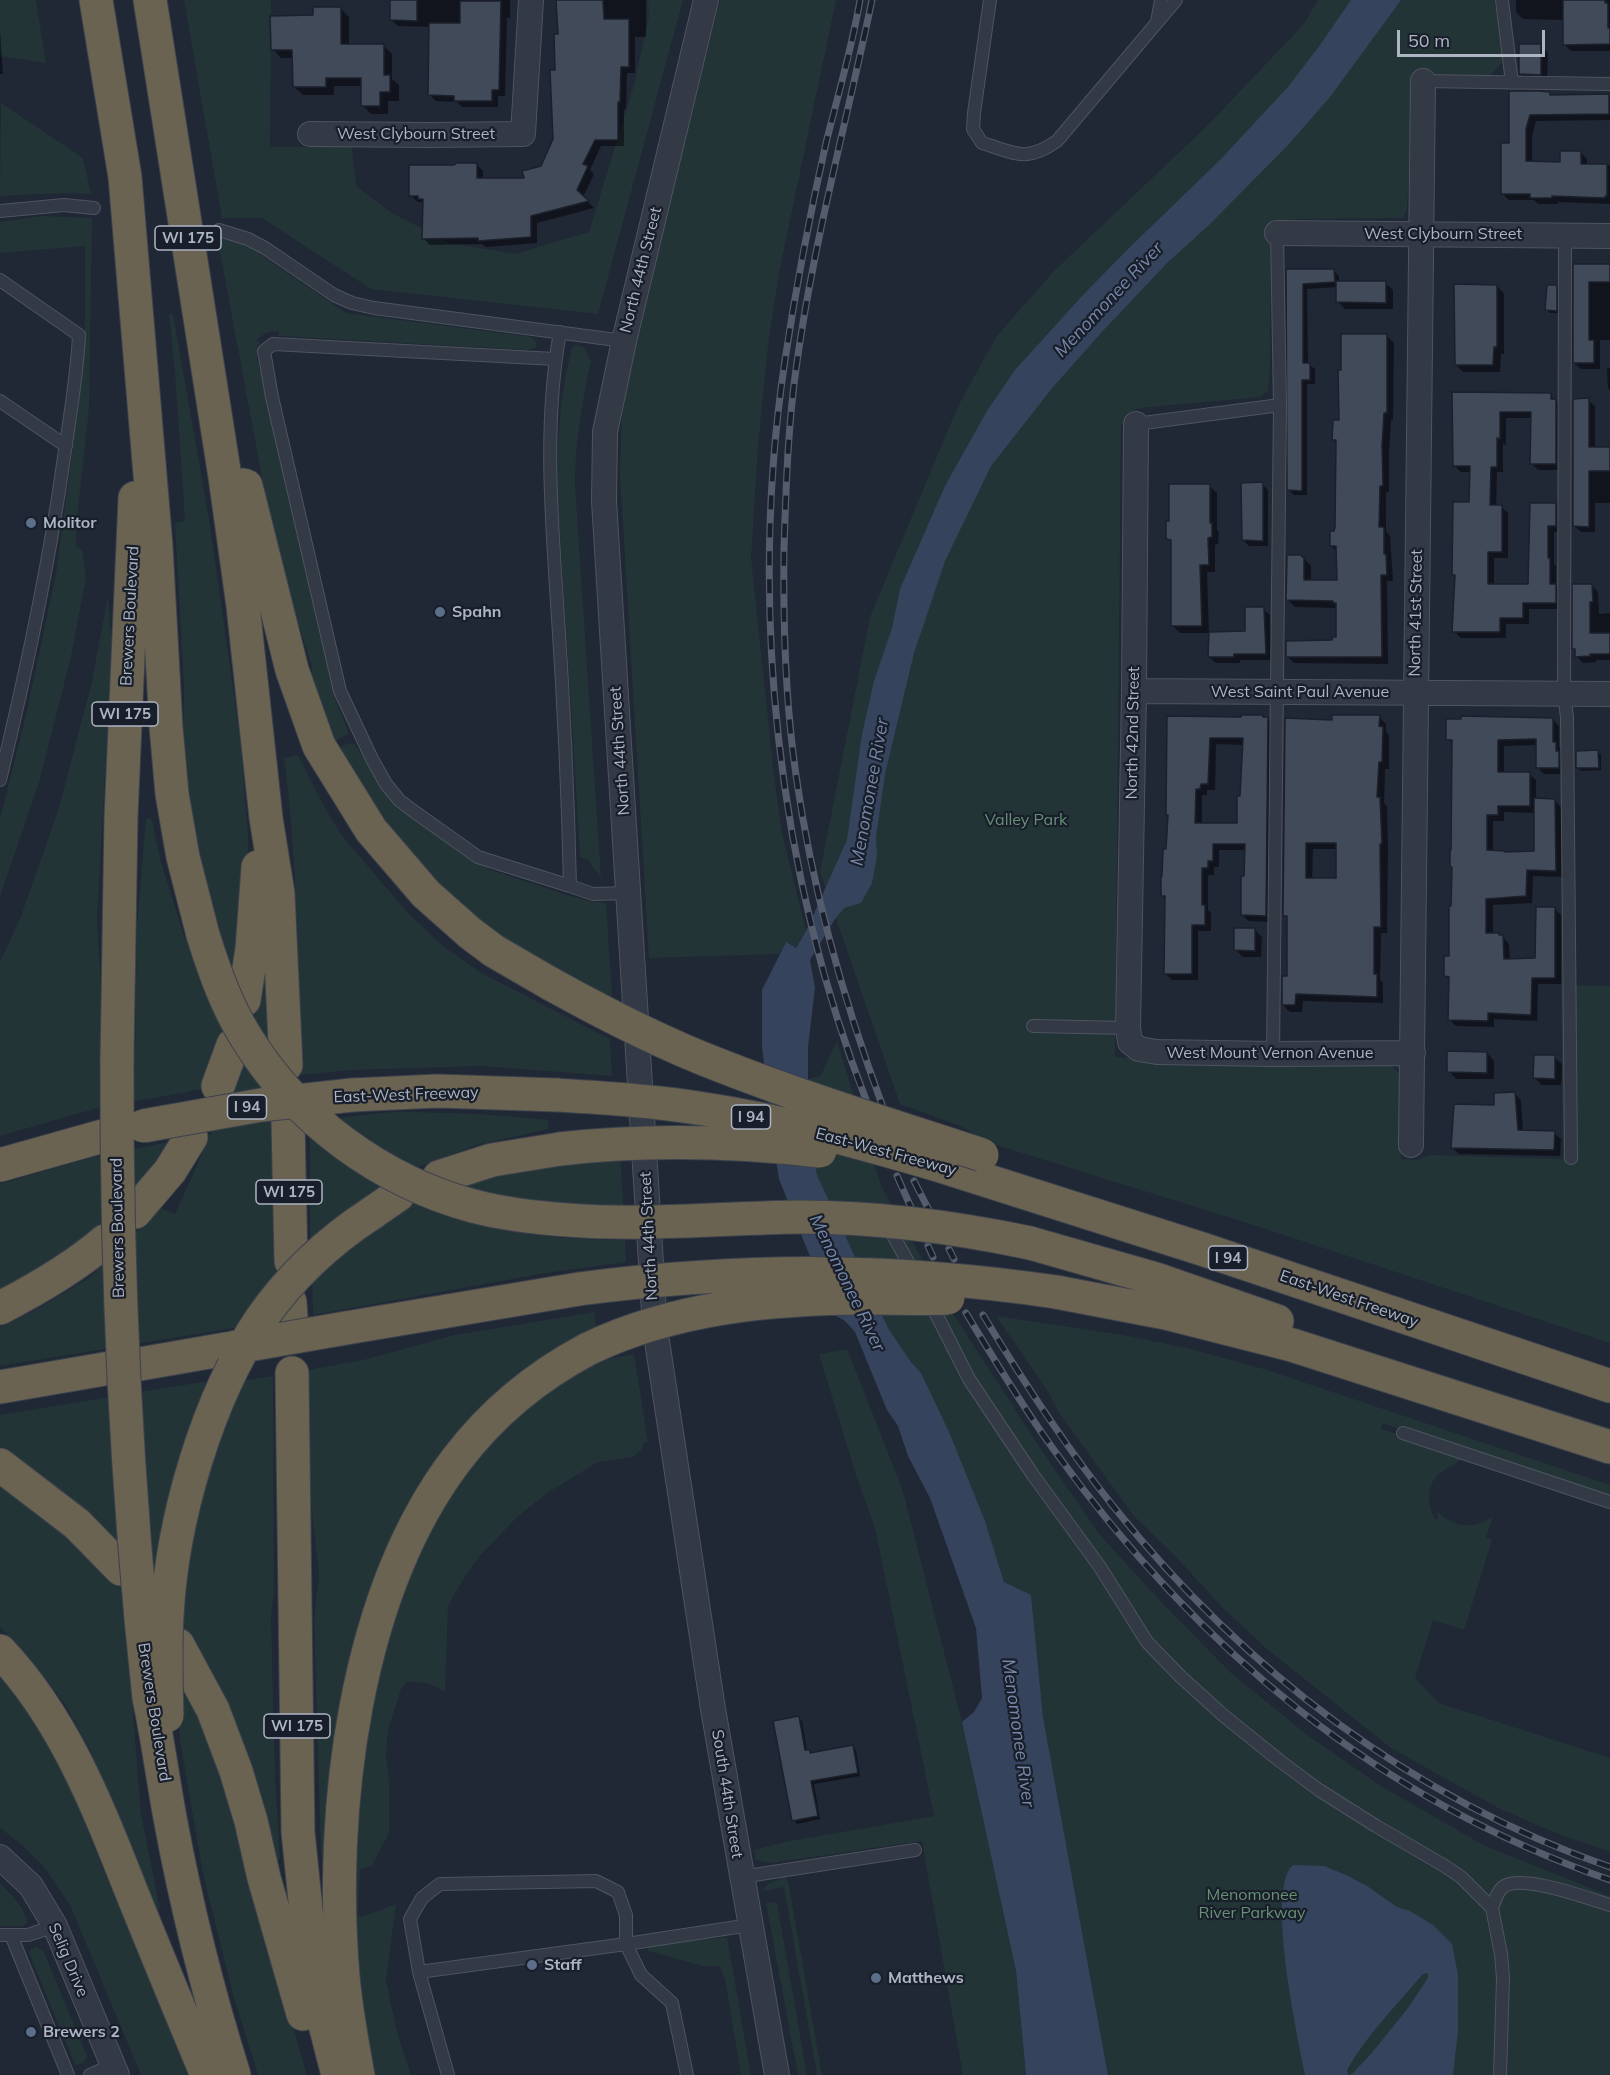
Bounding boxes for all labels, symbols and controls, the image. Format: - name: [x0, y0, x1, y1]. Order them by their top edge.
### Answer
- scale bar: [1400, 18, 1548, 56]
- text: 50 m: [1408, 29, 1450, 52]
- street label: West Clybourn Street: [337, 124, 495, 144]
- street label: North 44th Street: [616, 205, 666, 335]
- street label: West Clybourn Street: [1364, 224, 1522, 244]
- road number: WI 175: [155, 226, 221, 250]
- water label: Menomonee River: [1050, 238, 1168, 362]
- place label: Molitor: [43, 513, 96, 533]
- marker: Molitor: [24, 516, 38, 530]
- street label: Brewers Boulevard: [117, 545, 143, 687]
- street label: North 41st Street: [1405, 549, 1427, 677]
- place label: Spahn: [452, 602, 501, 622]
- marker: Spahn: [433, 605, 447, 619]
- street label: North 42nd Street: [1122, 666, 1144, 800]
- street label: West Saint Paul Avenue: [1211, 682, 1389, 702]
- street label: North 44th Street: [606, 686, 634, 816]
- road number: WI 175: [92, 702, 158, 726]
- water label: Menomonee River: [846, 717, 894, 867]
- park label: Valley Park: [985, 810, 1067, 830]
- street label: West Mount Vernon Avenue: [1167, 1043, 1373, 1063]
- street label: East-West Freeway: [333, 1083, 479, 1107]
- road number: I 94: [228, 1095, 266, 1119]
- road number: I 94: [732, 1105, 771, 1129]
- street label: East-West Freeway: [813, 1124, 959, 1180]
- street label: Brewers Boulevard: [107, 1158, 129, 1298]
- street label: North 44th Street: [636, 1171, 662, 1301]
- road number: WI 175: [256, 1180, 322, 1204]
- water label: Menomonee River: [805, 1211, 889, 1355]
- road number: I 94: [1208, 1246, 1248, 1270]
- street label: East-West Freeway: [1277, 1266, 1421, 1332]
- street label: Brewers Boulevard: [134, 1641, 174, 1783]
- water label: Menomonee River: [997, 1657, 1039, 1809]
- road number: WI 175: [264, 1714, 330, 1738]
- street label: South 44th Street: [707, 1728, 747, 1860]
- park label: Menomonee River Parkway: [1198, 1885, 1306, 1923]
- street label: Selig Drive: [44, 1920, 92, 2000]
- place label: Staff: [544, 1955, 582, 1975]
- marker: Staff: [525, 1958, 539, 1972]
- place label: Matthews: [888, 1968, 964, 1988]
- marker: Matthews: [869, 1971, 883, 1985]
- place label: Brewers 2: [43, 2022, 120, 2042]
- marker: Brewers 2: [24, 2025, 38, 2039]

